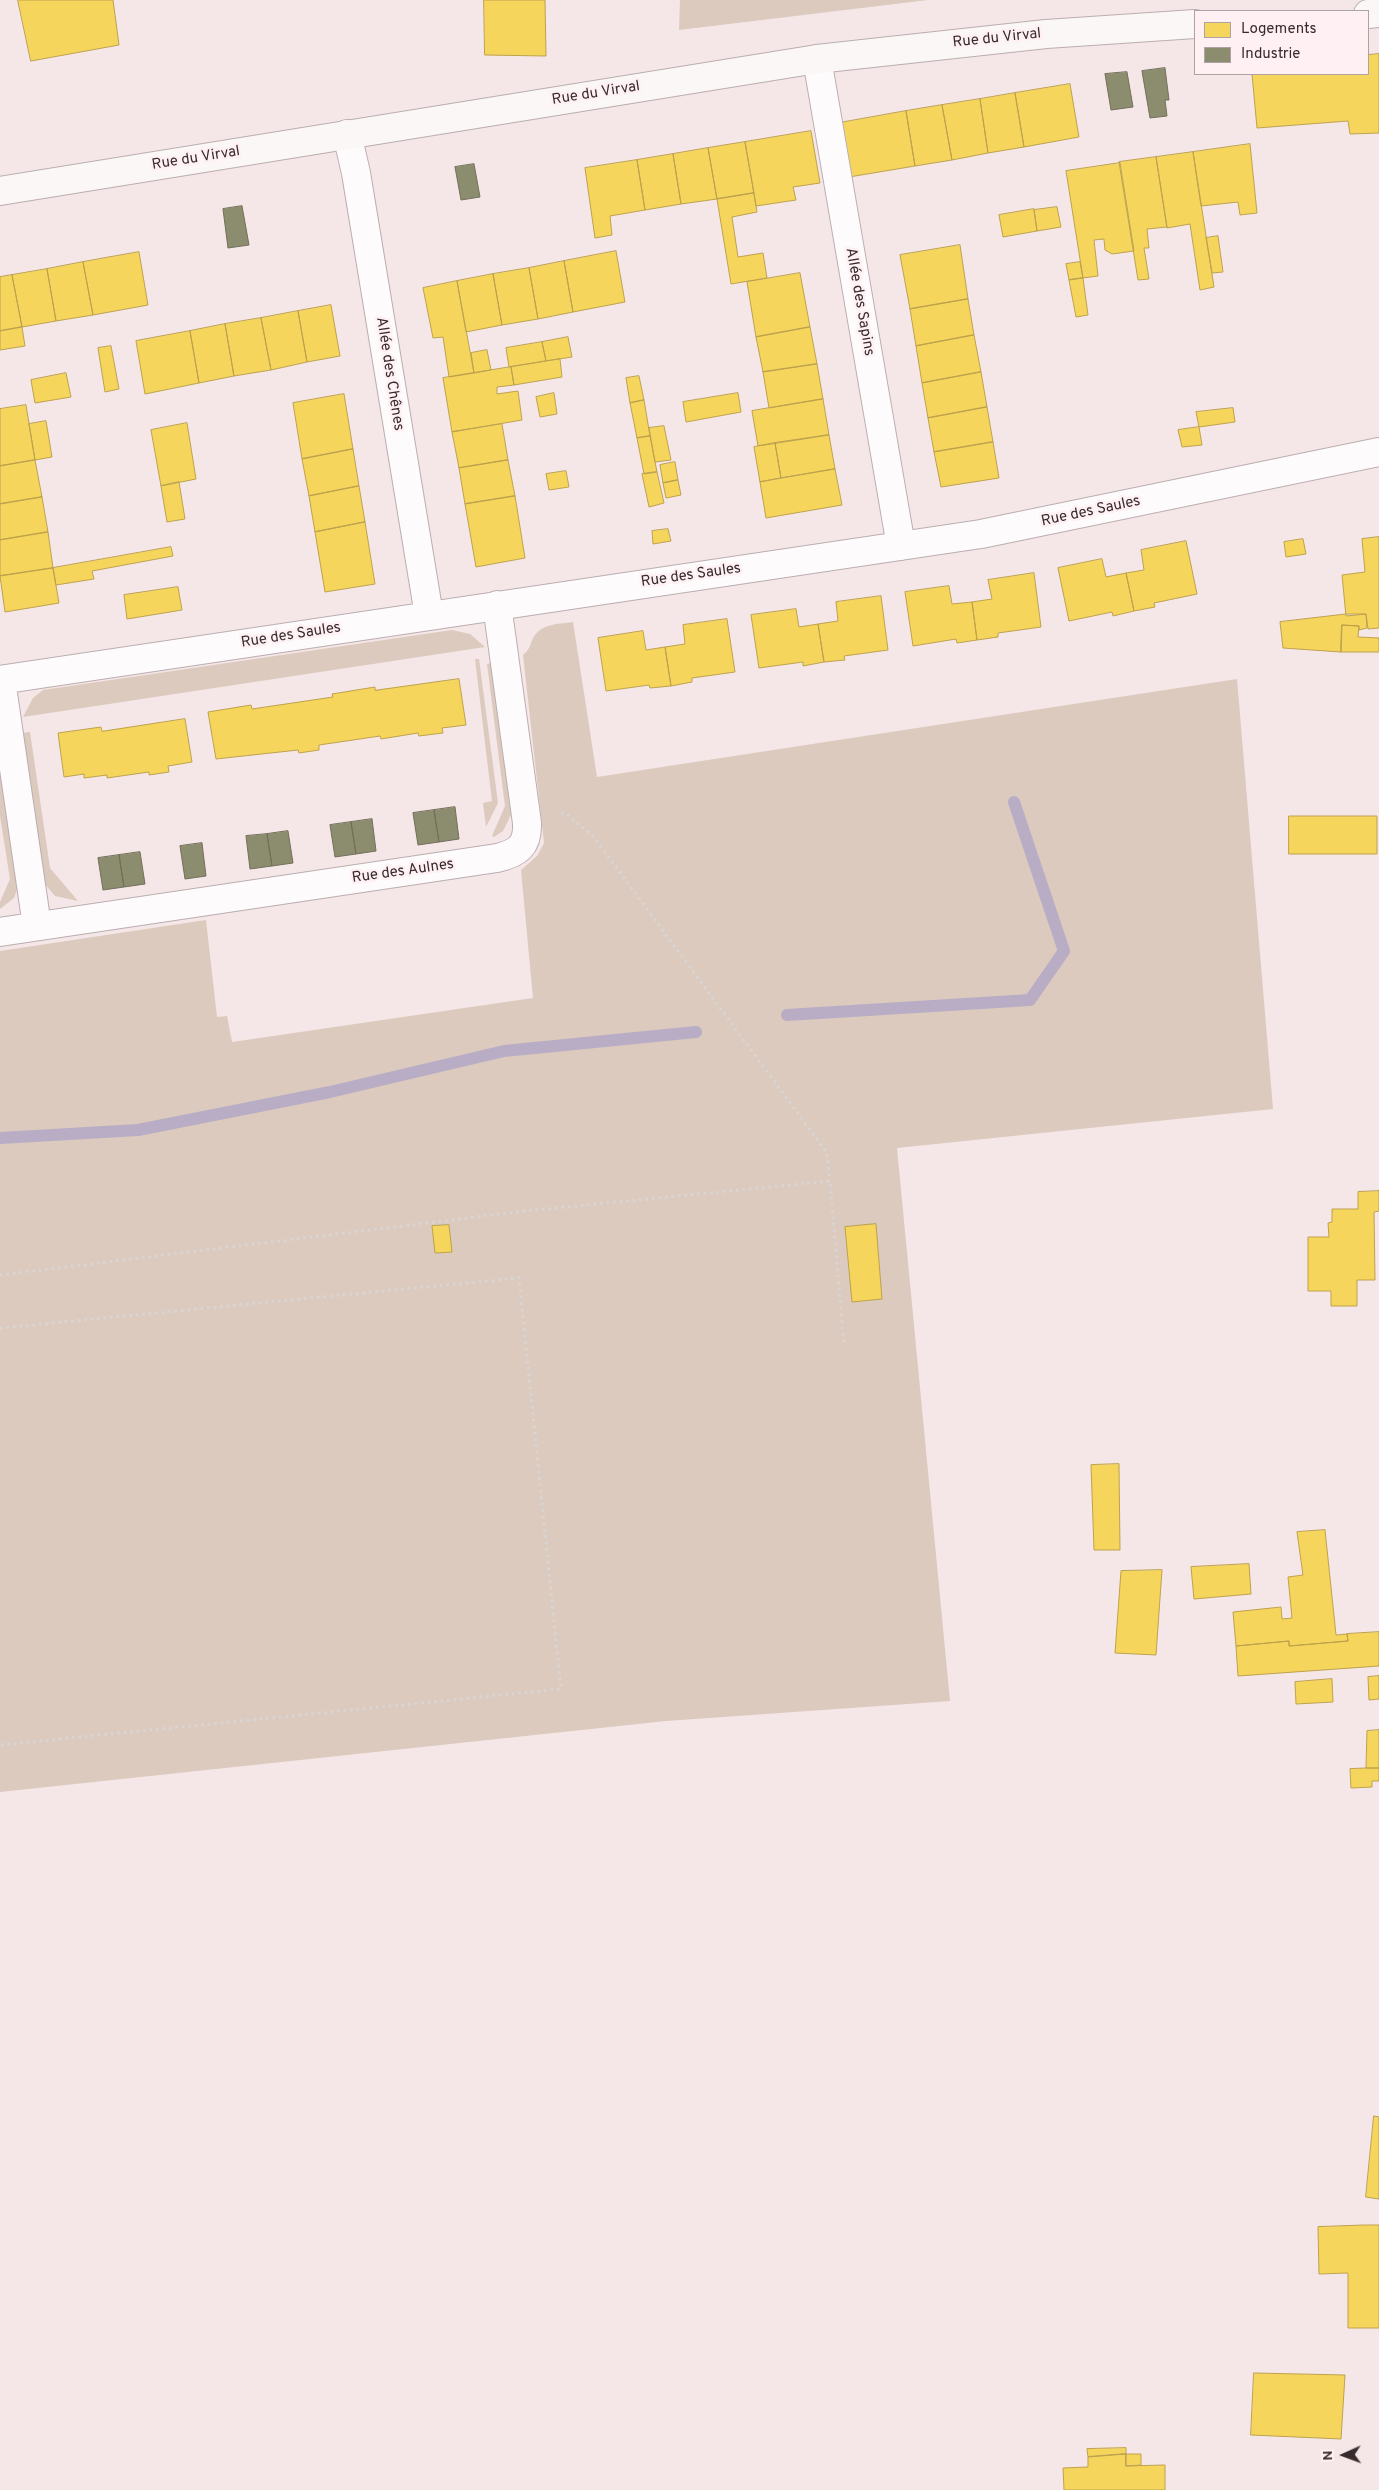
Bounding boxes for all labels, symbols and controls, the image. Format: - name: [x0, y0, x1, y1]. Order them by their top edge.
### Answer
- legend: [1194, 10, 1369, 75]
- text: Logements: [1241, 20, 1317, 39]
- street label: Rue du Virval: [952, 25, 1042, 53]
- text: Industrie: [1241, 45, 1300, 64]
- street label: Rue du Virval: [551, 78, 641, 110]
- street label: Rue du Virval: [151, 143, 241, 175]
- street label: Allée des Sapins: [841, 247, 877, 357]
- street label: Allée des Chênes: [371, 316, 407, 432]
- street label: Rue des Saules: [1040, 493, 1142, 531]
- street label: Rue des Saules: [640, 560, 742, 592]
- street label: Rue des Saules: [240, 619, 342, 653]
- street label: Rue des Aulnes: [351, 856, 455, 888]
- north arrow: [1319, 2430, 1369, 2480]
- text: N: [1320, 2450, 1337, 2461]

